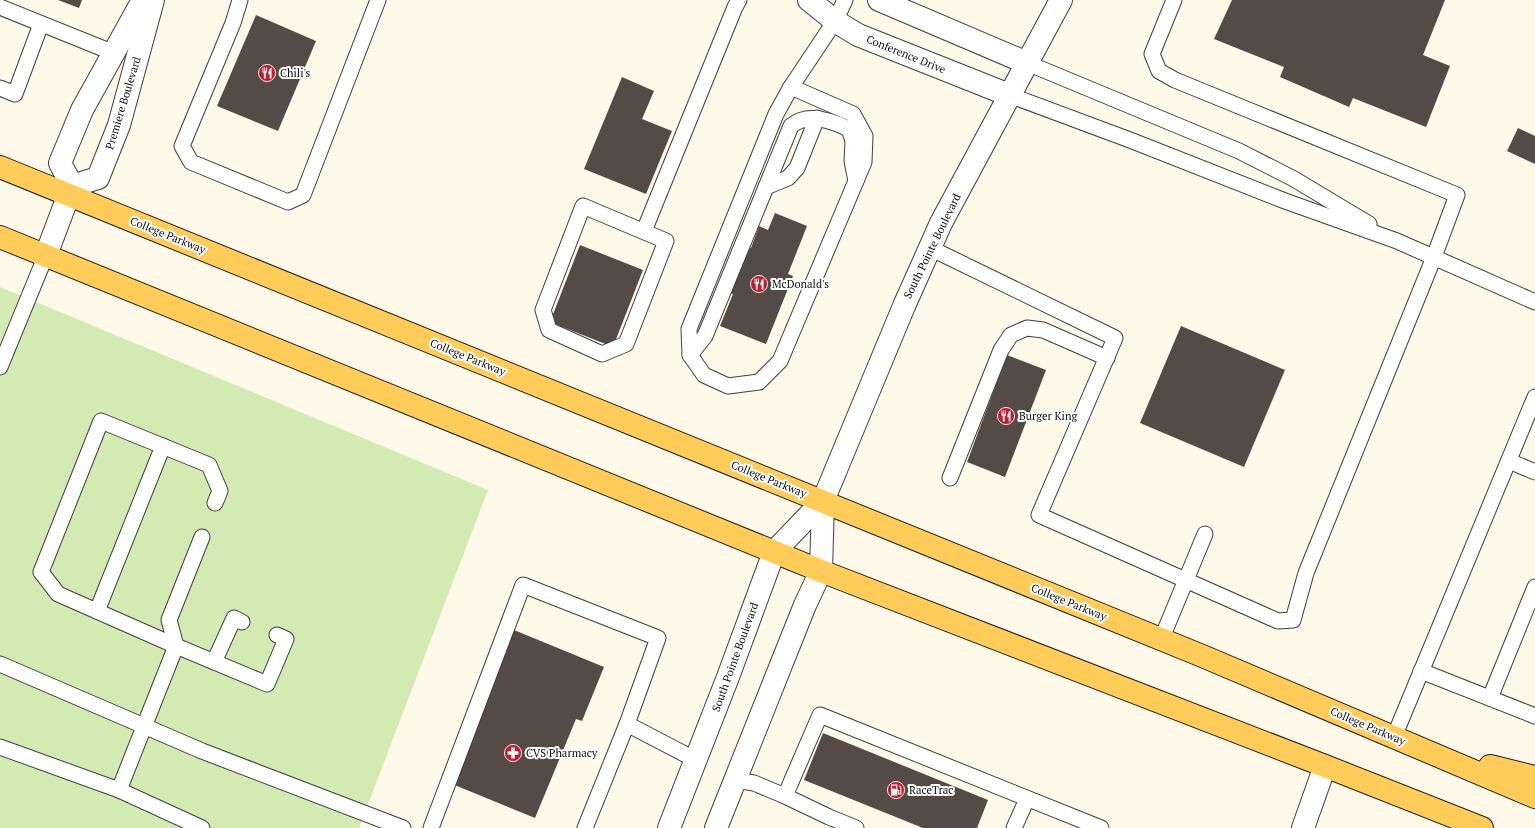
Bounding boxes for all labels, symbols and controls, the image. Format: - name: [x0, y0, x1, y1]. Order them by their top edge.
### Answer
- street label: Conference Drive: [864, 32, 948, 76]
- street label: Premiere Boulevard: [102, 55, 144, 151]
- restaurant icon: Chili's: [257, 63, 277, 83]
- place label: Chili's: [280, 66, 311, 80]
- street label: South Pointe Boulevard: [900, 191, 964, 301]
- street label: College Parkway: [128, 213, 208, 257]
- restaurant icon: McDonald's: [749, 274, 769, 294]
- place label: McDonald's: [772, 277, 829, 291]
- street label: College Parkway: [428, 335, 508, 379]
- restaurant icon: Burger King: [996, 406, 1016, 426]
- place label: Burger King: [1019, 409, 1077, 423]
- street label: College Parkway: [729, 457, 809, 501]
- street label: College Parkway: [1029, 580, 1109, 624]
- street label: South Pointe Boulevard: [709, 600, 761, 714]
- street label: College Parkway: [1328, 704, 1408, 748]
- pharmacy icon: CVS Pharmacy: [503, 743, 523, 763]
- place label: CVS Pharmacy: [526, 746, 598, 760]
- fuel station icon: RaceTrac: [886, 780, 906, 800]
- place label: RaceTrac: [909, 783, 953, 797]

